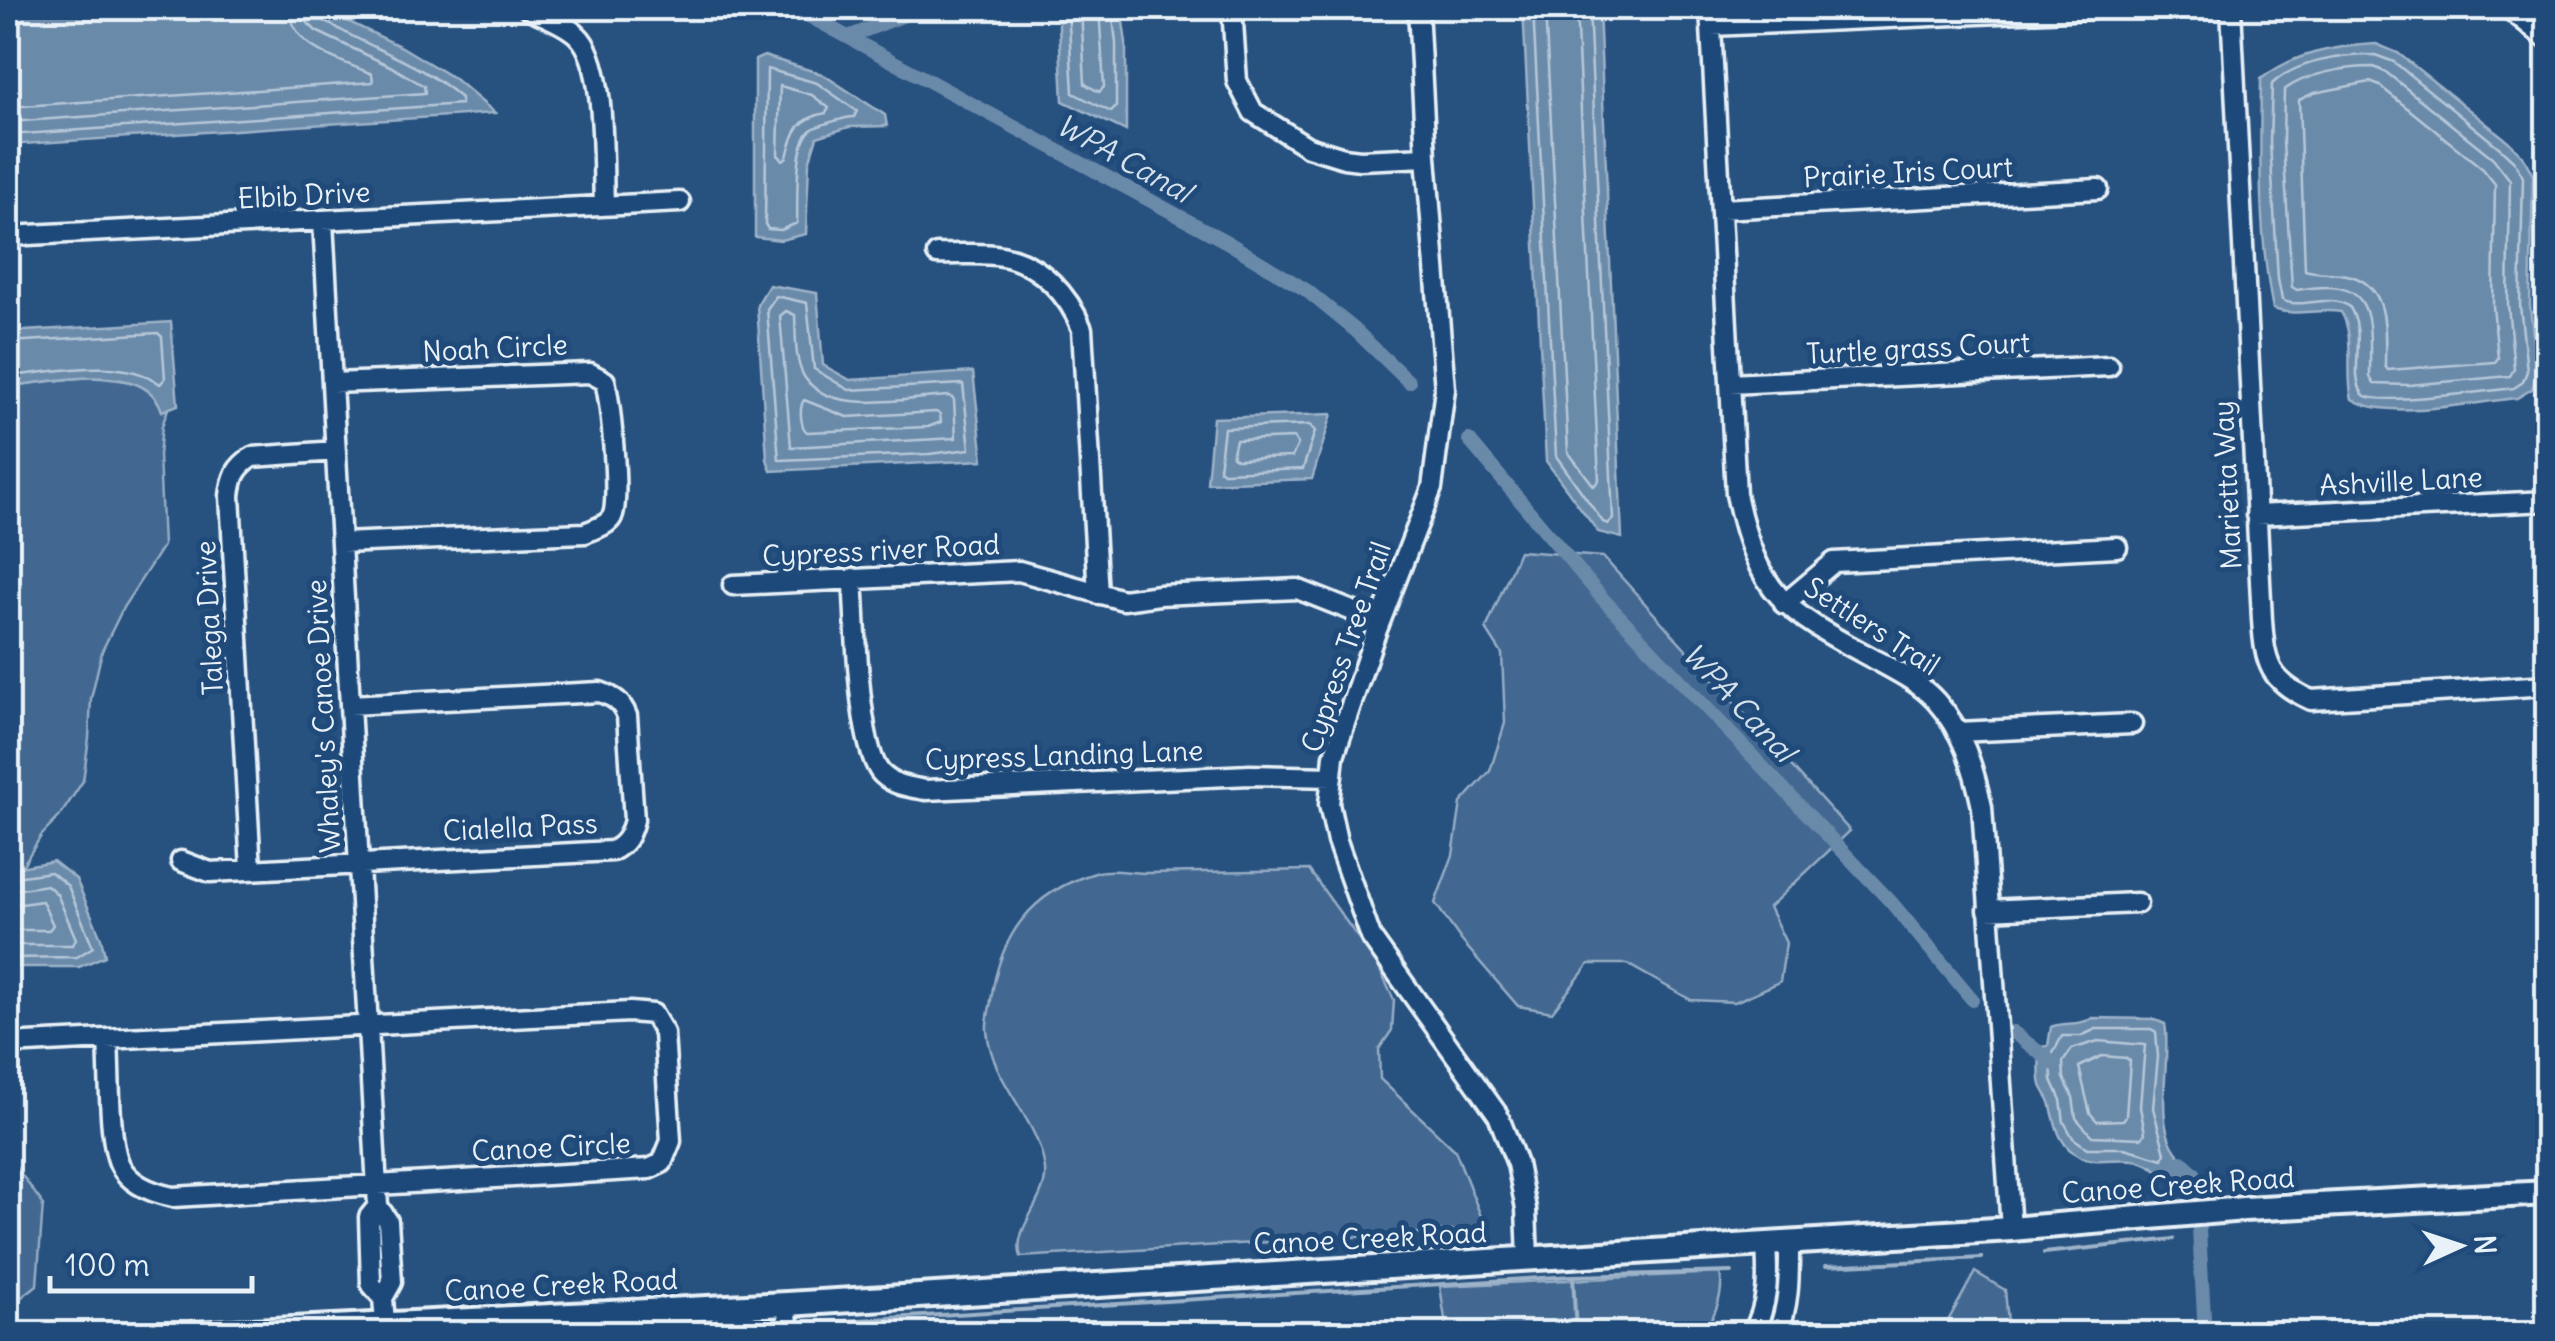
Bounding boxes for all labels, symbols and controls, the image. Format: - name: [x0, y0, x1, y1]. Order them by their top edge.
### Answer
- water label: WPA Canal: [1050, 105, 1202, 213]
- street label: Prairie Iris Court: [1802, 149, 2014, 195]
- street label: Elbib Drive: [237, 174, 371, 216]
- street label: Turtle grass Court: [1805, 324, 2031, 372]
- street label: Noah Circle: [422, 326, 568, 370]
- street label: Marietta Way: [2205, 400, 2249, 570]
- street label: Ashville Lane: [2319, 459, 2483, 503]
- street label: Cypress river Road: [761, 526, 1001, 574]
- street label: Cypress Tree Trail: [1293, 537, 1399, 757]
- street label: Talega Drive: [187, 540, 231, 696]
- street label: Settlers Trail: [1798, 569, 1946, 683]
- street label: Whaley's Canoe Drive: [298, 578, 348, 854]
- water label: WPA Canal: [1674, 635, 1807, 772]
- street label: Cypress Landing Lane: [924, 732, 1204, 778]
- street label: Cialella Pass: [442, 805, 598, 849]
- street label: Canoe Circle: [470, 1125, 632, 1169]
- street label: Canoe Creek Road: [2060, 1159, 2296, 1211]
- north arrow: [2410, 1196, 2510, 1296]
- street label: Canoe Creek Road: [1252, 1214, 1488, 1262]
- scale bar: [50, 1231, 252, 1293]
- text: N: [2466, 1234, 2503, 1255]
- text: 100 m: [65, 1246, 150, 1284]
- street label: Canoe Creek Road: [443, 1261, 679, 1309]

